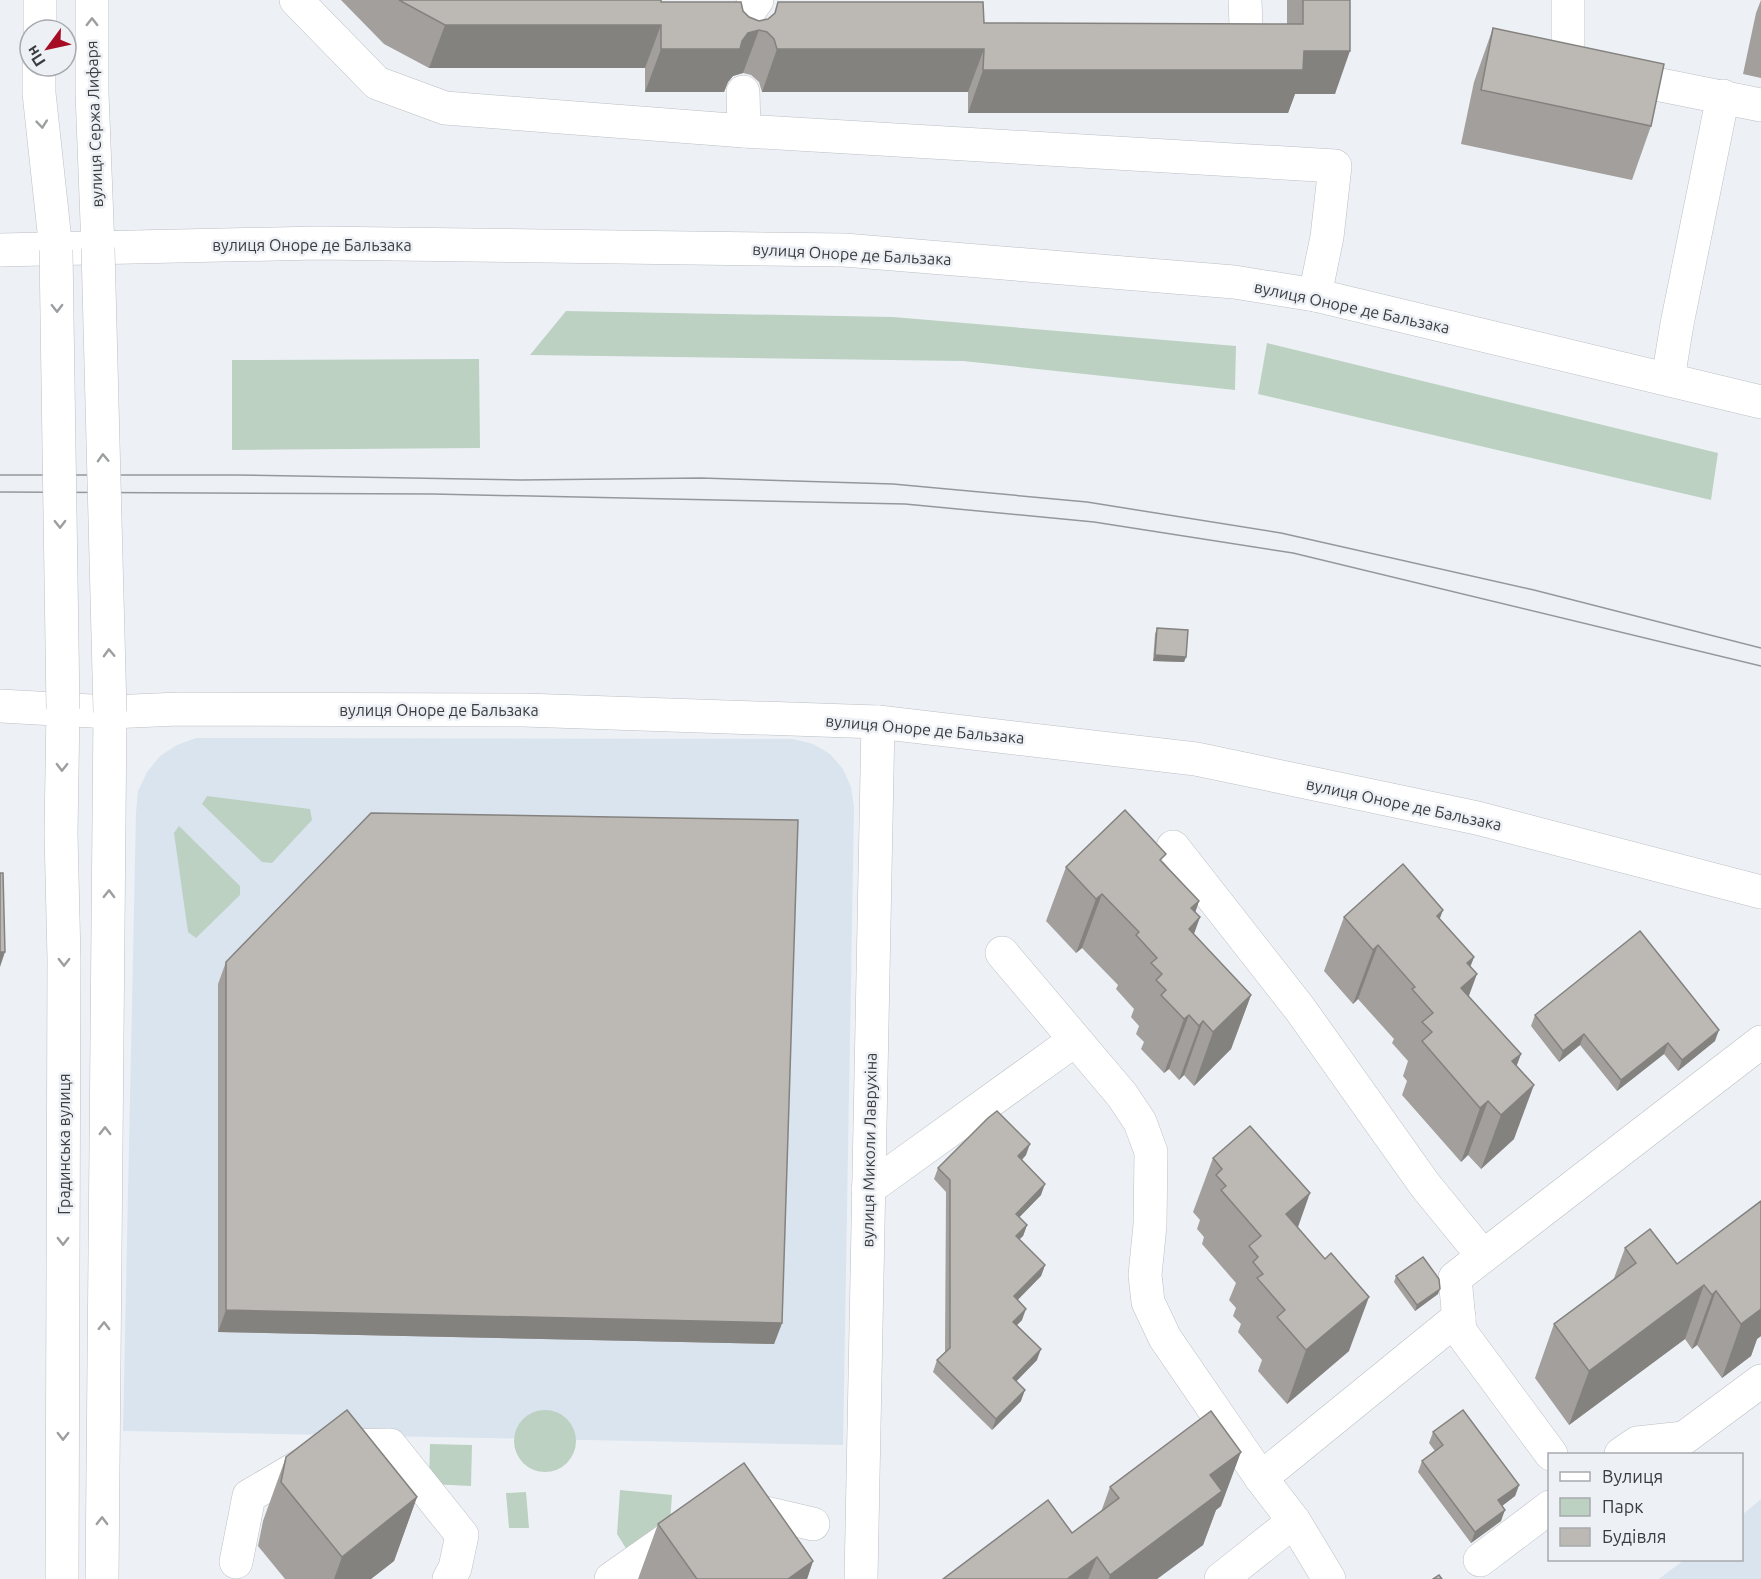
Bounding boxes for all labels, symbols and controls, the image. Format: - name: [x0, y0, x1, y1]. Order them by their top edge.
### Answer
- one-way arrow: [86, 17, 98, 26]
- north arrow: [18, 18, 78, 78]
- street label: вулиця Сержа Лифаря: [82, 40, 106, 208]
- text: Пн: [22, 42, 49, 70]
- one-way arrow: [35, 120, 48, 129]
- street label: вулиця Оноре де Бальзака: [212, 236, 412, 254]
- street label: вулиця Оноре де Бальзака: [752, 240, 952, 268]
- street label: вулиця Оноре де Бальзака: [1253, 277, 1451, 337]
- one-way arrow: [50, 304, 63, 313]
- one-way arrow: [97, 454, 110, 463]
- one-way arrow: [54, 520, 66, 529]
- one-way arrow: [102, 649, 115, 658]
- street label: вулиця Оноре де Бальзака: [339, 701, 539, 719]
- street label: вулиця Оноре де Бальзака: [825, 711, 1025, 747]
- one-way arrow: [56, 763, 68, 772]
- street label: вулиця Оноре де Бальзака: [1305, 774, 1503, 834]
- one-way arrow: [102, 889, 115, 898]
- one-way arrow: [58, 958, 70, 967]
- street label: вулиця Миколи Лаврухіна: [858, 1052, 880, 1248]
- street label: Градинська вулиця: [55, 1073, 73, 1215]
- one-way arrow: [99, 1126, 111, 1135]
- one-way arrow: [57, 1237, 69, 1246]
- one-way arrow: [98, 1321, 110, 1330]
- one-way arrow: [57, 1432, 69, 1441]
- legend: [1548, 1453, 1743, 1561]
- text: Вулиця: [1602, 1466, 1663, 1486]
- text: Парк: [1602, 1496, 1643, 1516]
- one-way arrow: [96, 1516, 108, 1525]
- text: Будівля: [1602, 1526, 1667, 1546]

